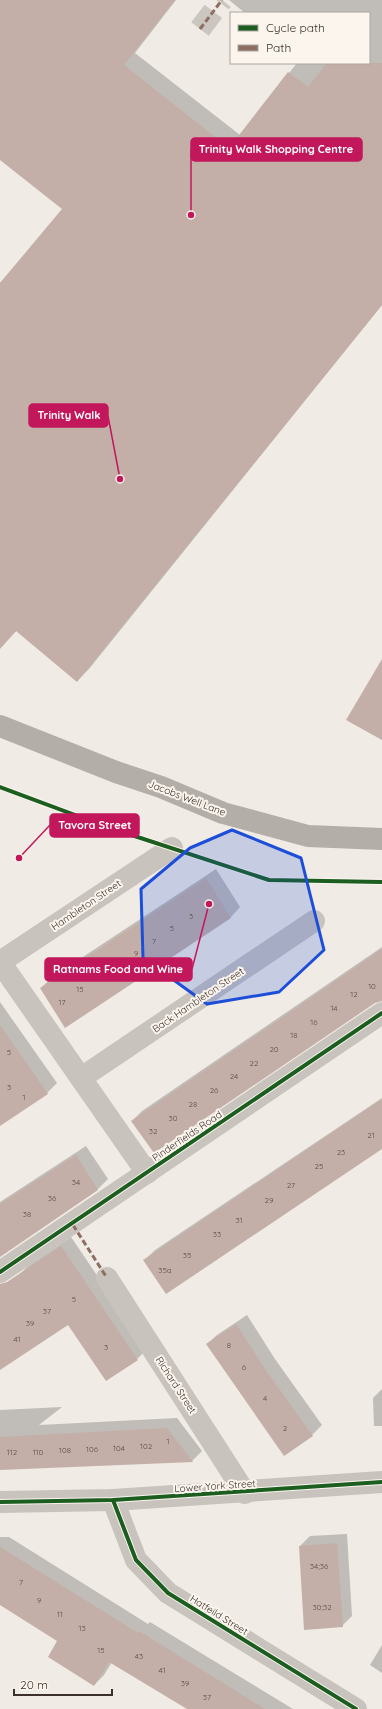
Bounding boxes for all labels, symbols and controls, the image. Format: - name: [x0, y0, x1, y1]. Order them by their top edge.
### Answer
- legend: [230, 12, 370, 64]
- text: Cycle path: [266, 20, 325, 35]
- text: Path: [266, 40, 291, 55]
- callout: Trinity Walk Shopping Centre: [191, 138, 362, 161]
- text: Trinity Walk Shopping Centre: [199, 142, 354, 156]
- callout: Trinity Walk: [29, 404, 108, 427]
- text: Trinity Walk: [37, 408, 101, 422]
- street label: Jacobs Well Lane: [146, 777, 228, 819]
- callout: Tavora Street: [50, 814, 139, 837]
- text: Tavora Street: [58, 818, 132, 832]
- street label: Hambleton Street: [49, 876, 124, 933]
- house number: 3: [189, 911, 193, 921]
- house number: 5: [170, 923, 174, 933]
- house number: 7: [152, 936, 156, 946]
- house number: 9: [134, 948, 139, 958]
- callout: Ratnams Food and Wine: [45, 958, 192, 981]
- text: Ratnams Food and Wine: [53, 962, 184, 976]
- street label: Back Hambleton Street: [150, 964, 247, 1035]
- house number: 10: [368, 981, 376, 991]
- house number: 15: [76, 984, 84, 994]
- house number: 12: [350, 989, 358, 999]
- house number: 17: [58, 997, 66, 1007]
- house number: 14: [330, 1003, 338, 1013]
- house number: 16: [310, 1017, 318, 1027]
- house number: 18: [290, 1030, 298, 1040]
- house number: 20: [269, 1044, 279, 1054]
- house number: 5: [7, 1047, 11, 1057]
- house number: 22: [250, 1058, 259, 1068]
- house number: 24: [230, 1071, 238, 1081]
- house number: 3: [7, 1082, 11, 1092]
- house number: 26: [210, 1085, 219, 1095]
- house number: 1: [23, 1092, 26, 1102]
- house number: 28: [189, 1099, 197, 1109]
- street label: Pinderfields Road: [150, 1108, 224, 1164]
- house number: 30: [169, 1113, 178, 1123]
- house number: 32: [149, 1126, 158, 1136]
- house number: 21: [367, 1130, 375, 1140]
- house number: 23: [337, 1147, 345, 1157]
- house number: 25: [315, 1161, 323, 1171]
- house number: 34: [72, 1177, 80, 1187]
- house number: 27: [287, 1180, 295, 1190]
- house number: 36: [48, 1193, 57, 1203]
- house number: 29: [265, 1195, 274, 1205]
- house number: 38: [23, 1209, 31, 1219]
- house number: 31: [235, 1215, 243, 1225]
- house number: 33: [213, 1229, 221, 1239]
- house number: 35: [183, 1250, 191, 1260]
- house number: 35a: [158, 1265, 172, 1275]
- house number: 5: [72, 1294, 76, 1304]
- house number: 37: [43, 1306, 51, 1316]
- house number: 39: [26, 1318, 35, 1328]
- house number: 41: [13, 1334, 21, 1344]
- house number: 8: [227, 1340, 231, 1350]
- house number: 3: [104, 1342, 108, 1352]
- street label: Richard Street: [153, 1354, 200, 1417]
- house number: 6: [242, 1362, 247, 1372]
- house number: 4: [263, 1393, 267, 1403]
- house number: 2: [283, 1423, 288, 1433]
- house number: 1: [167, 1436, 170, 1446]
- house number: 102: [140, 1441, 153, 1451]
- house number: 104: [113, 1443, 125, 1453]
- house number: 106: [86, 1444, 99, 1454]
- house number: 108: [59, 1445, 71, 1455]
- house number: 112: [7, 1447, 18, 1457]
- house number: 110: [33, 1447, 44, 1457]
- street label: Lower York Street: [174, 1477, 257, 1495]
- house number: 34;36: [310, 1561, 329, 1571]
- house number: 7: [19, 1577, 23, 1587]
- street label: Hatfeild Street: [188, 1592, 251, 1638]
- house number: 9: [37, 1595, 42, 1605]
- house number: 30;32: [312, 1602, 332, 1612]
- house number: 11: [57, 1609, 63, 1619]
- house number: 13: [78, 1623, 86, 1633]
- house number: 15: [97, 1645, 105, 1655]
- house number: 43: [135, 1651, 143, 1661]
- house number: 41: [158, 1665, 166, 1675]
- scale bar: [14, 1671, 112, 1697]
- text: 20 m: [20, 1677, 48, 1692]
- house number: 39: [181, 1678, 190, 1688]
- house number: 37: [203, 1692, 211, 1702]

